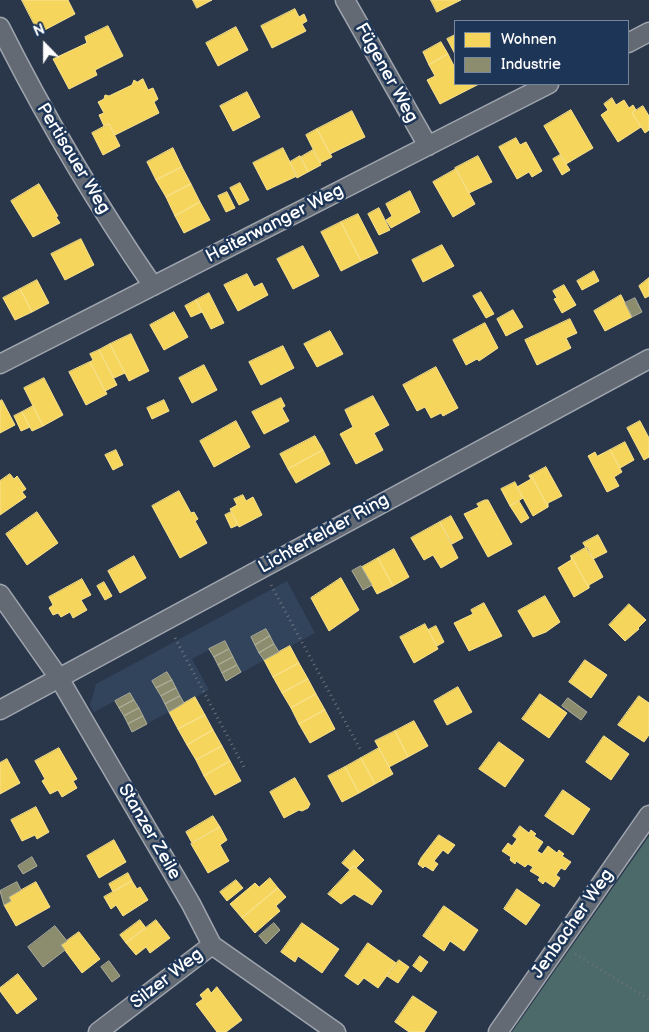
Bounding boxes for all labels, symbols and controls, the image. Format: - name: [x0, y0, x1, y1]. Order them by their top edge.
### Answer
- street label: Fügener Weg: [350, 19, 422, 127]
- north arrow: [20, 20, 70, 70]
- legend: [454, 20, 629, 85]
- text: N: [31, 21, 47, 40]
- text: Wohnen: [501, 30, 556, 49]
- text: Industrie: [501, 55, 561, 74]
- street label: Pertisauer Weg: [31, 100, 115, 218]
- street label: Heiterwanger Weg: [203, 180, 347, 268]
- street label: Lichterfelder Ring: [255, 489, 393, 579]
- street label: Stanzer Zeile: [113, 780, 185, 884]
- street label: Jenbacher Weg: [527, 865, 619, 983]
- street label: Silzer Weg: [126, 944, 208, 1014]

